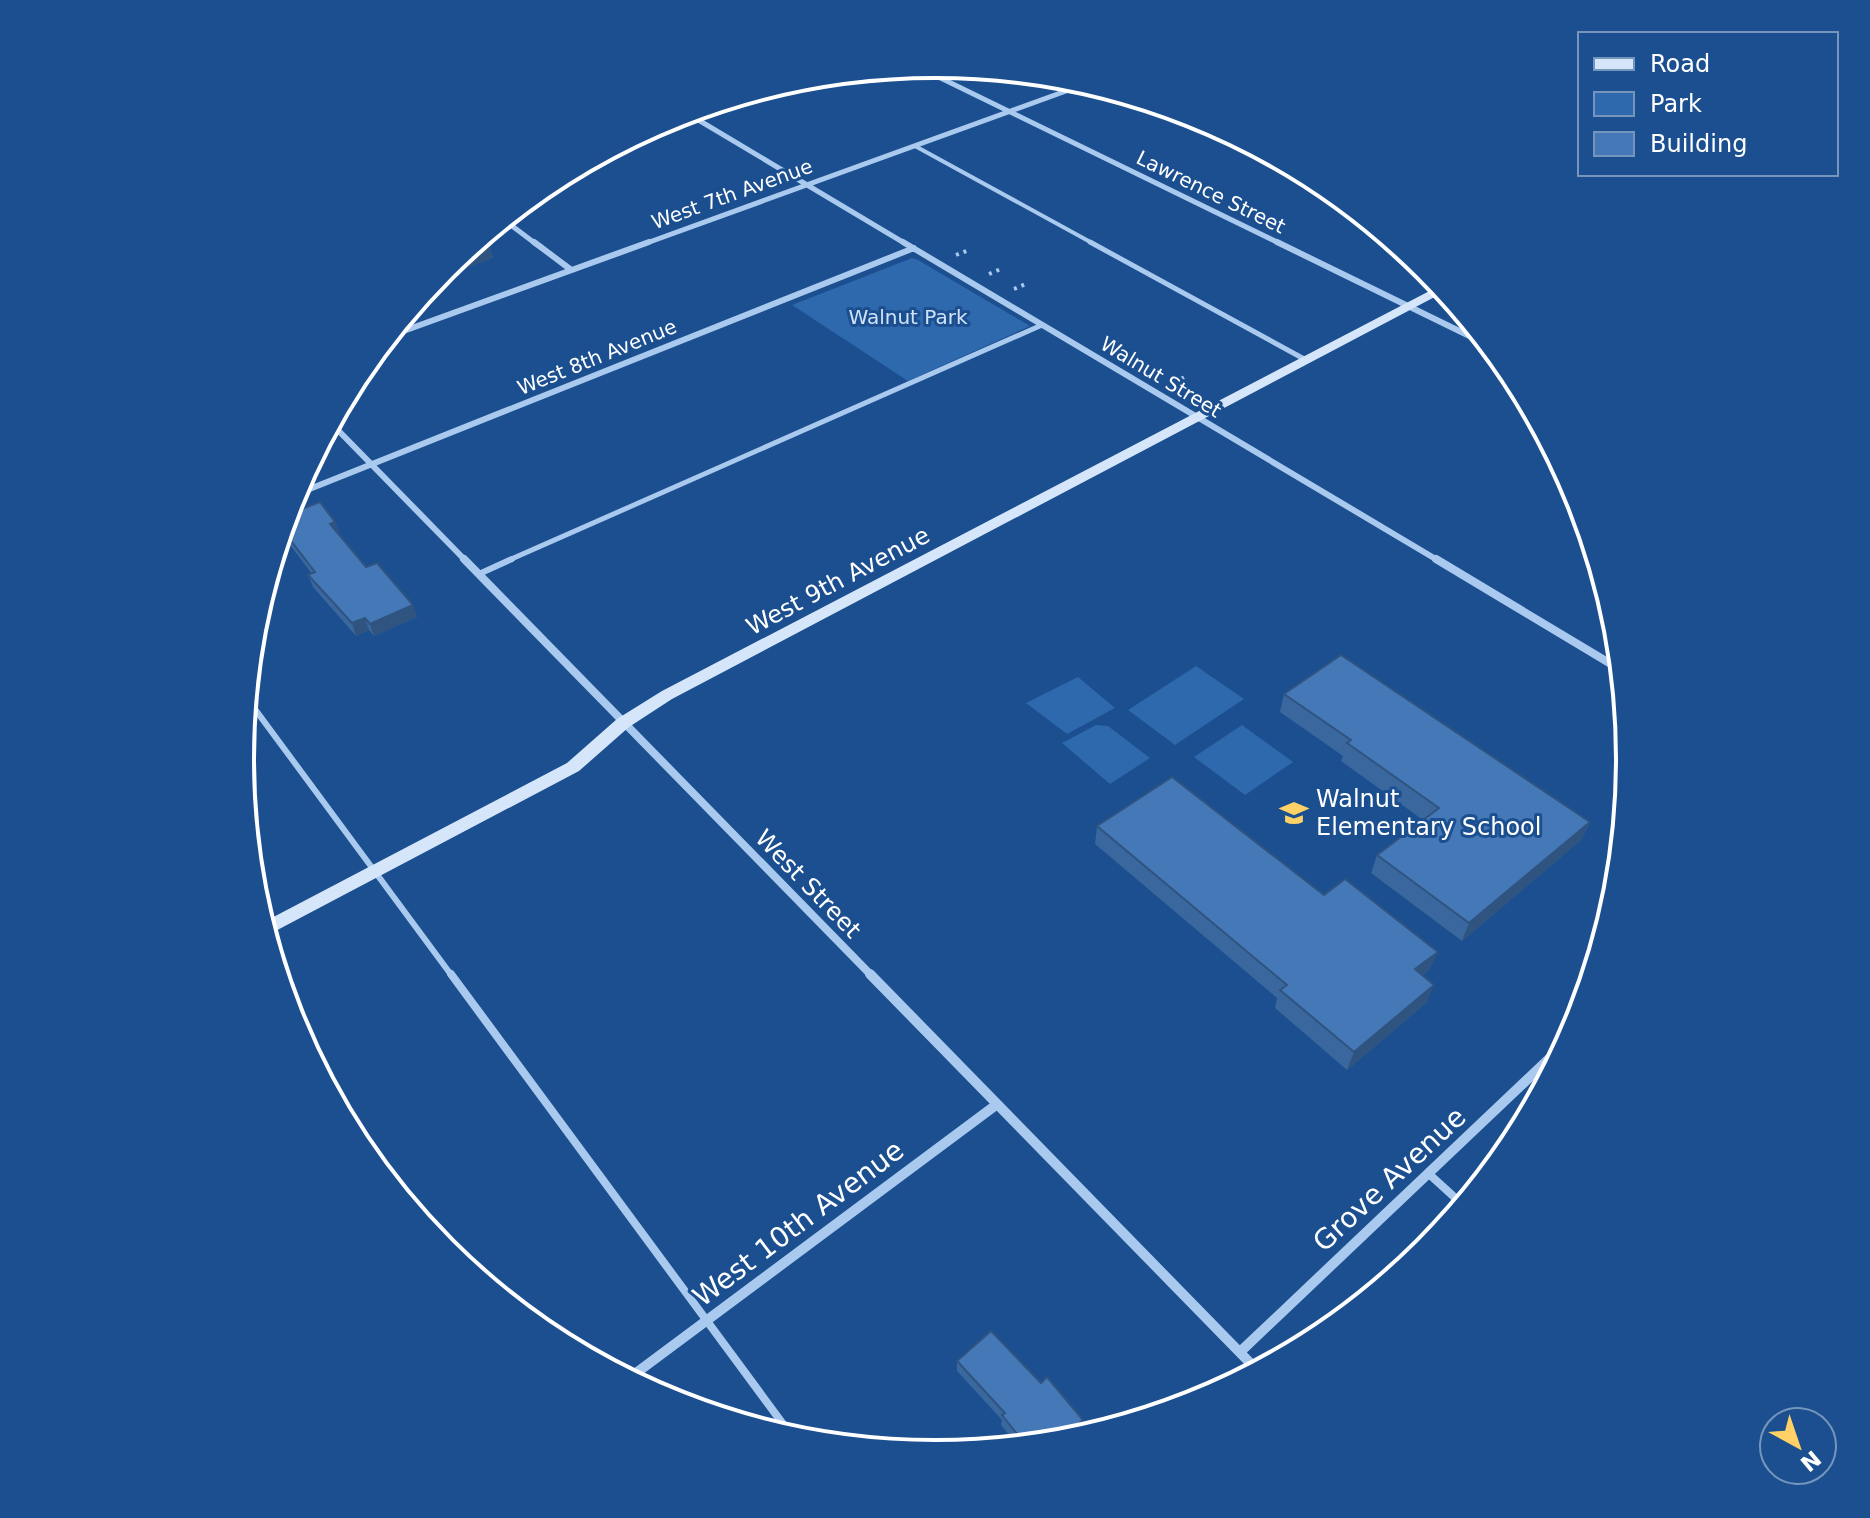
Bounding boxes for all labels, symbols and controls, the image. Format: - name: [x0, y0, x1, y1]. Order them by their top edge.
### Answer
- legend: [1578, 32, 1838, 176]
- text: Road: [1650, 50, 1710, 78]
- text: Park: [1650, 90, 1702, 118]
- text: Building: [1650, 130, 1747, 158]
- street label: Lawrence Street: [1133, 145, 1290, 239]
- street label: West 7th Avenue: [648, 154, 816, 234]
- park label: Walnut Park: [848, 305, 968, 329]
- street label: West 8th Avenue: [514, 314, 680, 400]
- street label: Walnut Street: [1096, 332, 1226, 423]
- street label: West 9th Avenue: [742, 521, 934, 641]
- place label: Walnut Elementary School: [1316, 785, 1541, 841]
- school or university icon: Walnut Elementary School: [1279, 798, 1309, 828]
- street label: West Street: [749, 824, 867, 944]
- street label: Grove Avenue: [1306, 1100, 1472, 1258]
- street label: West 10th Avenue: [687, 1133, 910, 1313]
- north arrow: [1758, 1406, 1838, 1486]
- text: N: [1795, 1445, 1826, 1476]

